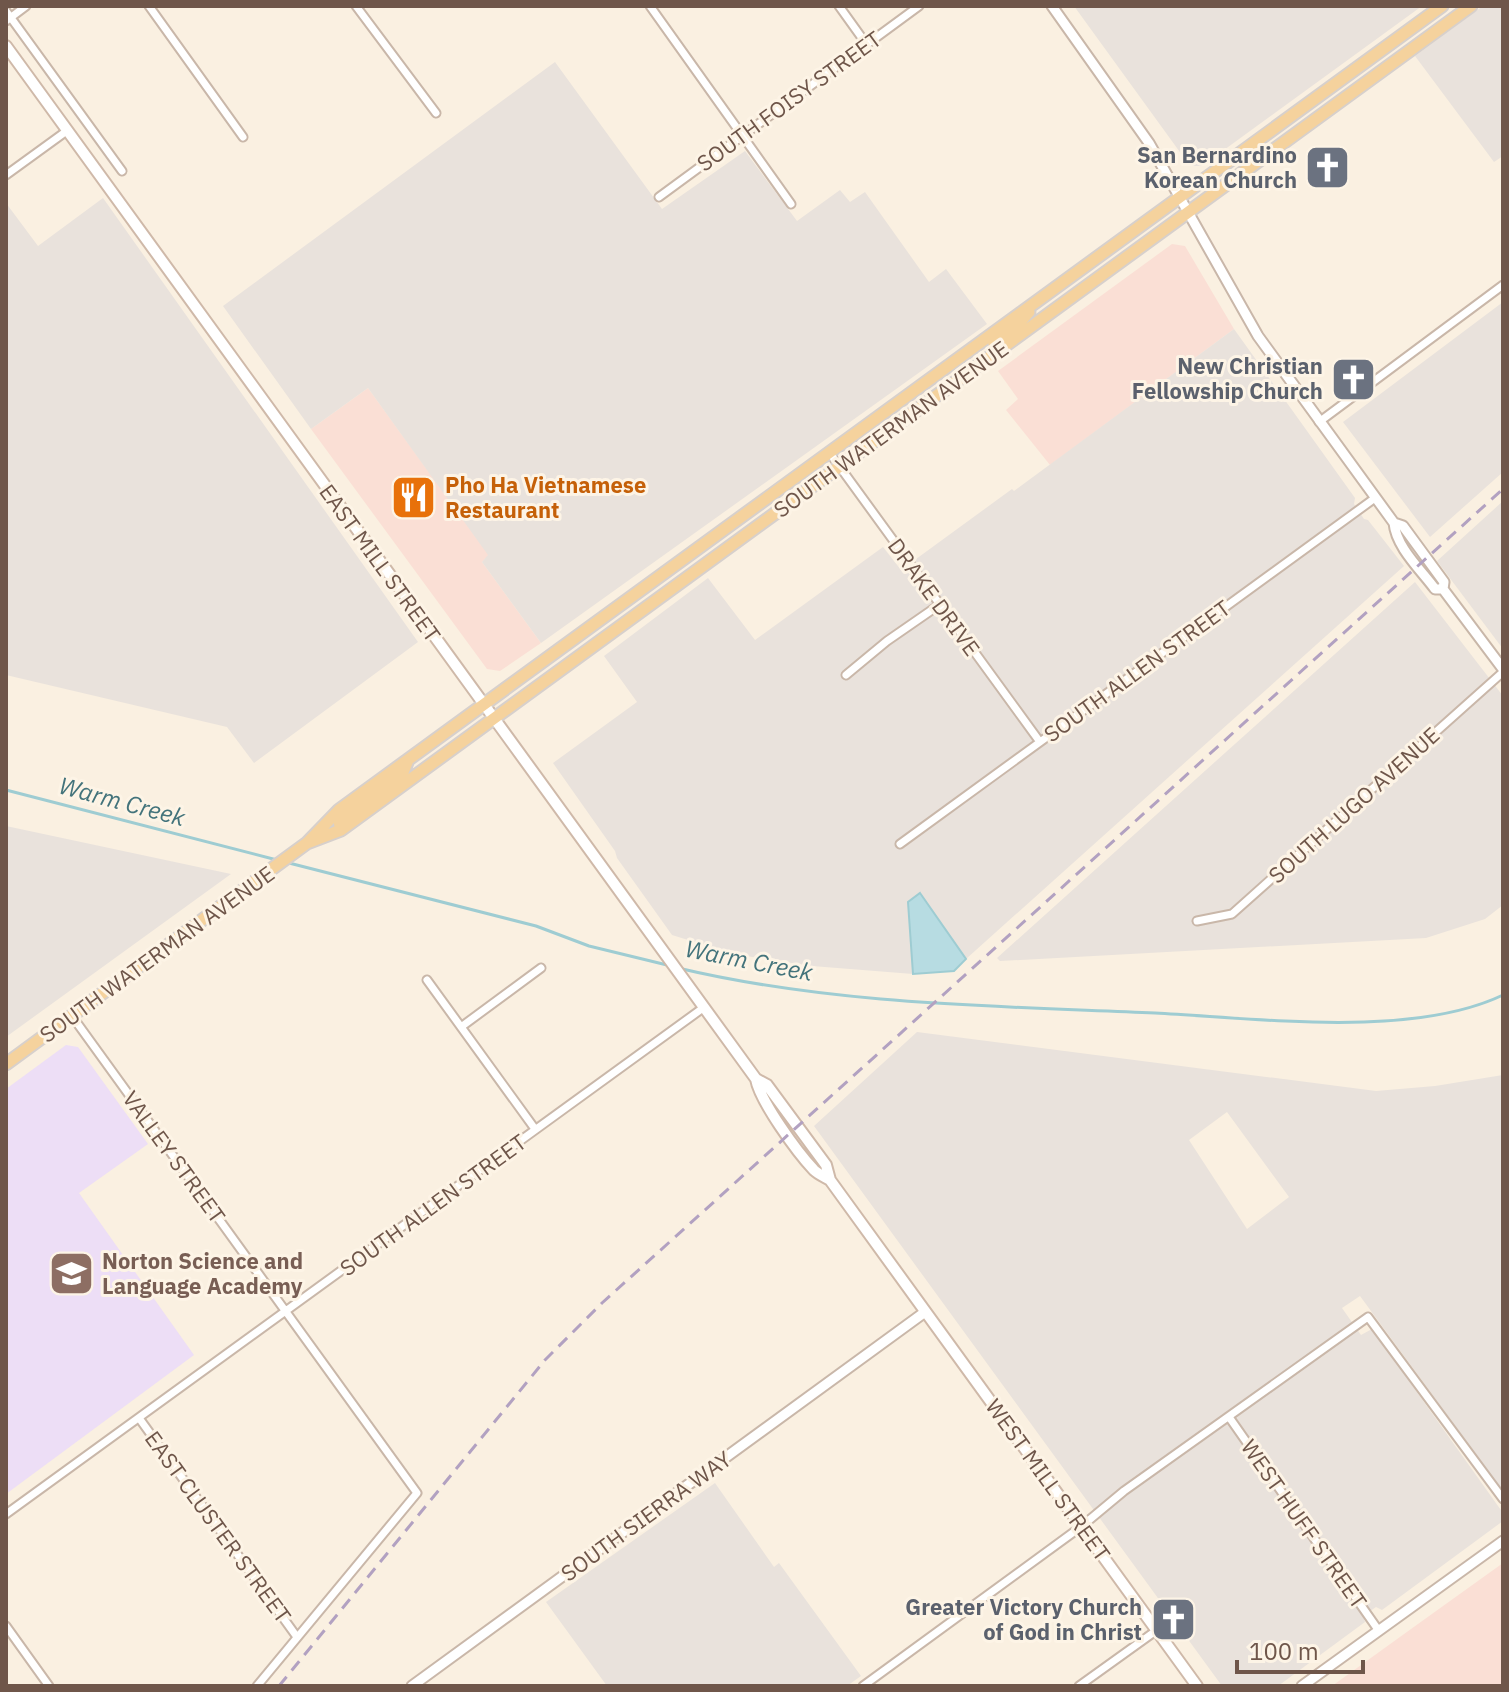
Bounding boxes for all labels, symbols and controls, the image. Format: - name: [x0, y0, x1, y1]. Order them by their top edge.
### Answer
- street label: SOUTH FOISY STREET: [691, 24, 887, 177]
- place label: San Bernardino Korean Church: [1137, 140, 1297, 194]
- church icon: San Bernardino Korean Church: [1304, 144, 1352, 192]
- street label: SOUTH WATERMAN AVENUE: [767, 333, 1014, 524]
- place label: New Christian Fellowship Church: [1132, 351, 1323, 405]
- church icon: New Christian Fellowship Church: [1330, 355, 1378, 403]
- place label: Pho Ha Vietnamese Restaurant: [445, 470, 646, 524]
- restaurant icon: Pho Ha Vietnamese Restaurant: [390, 474, 438, 522]
- street label: EAST MILL STREET: [313, 478, 448, 648]
- street label: DRAKE DRIVE: [882, 532, 987, 661]
- street label: SOUTH ALLEN STREET: [1038, 593, 1236, 748]
- street label: SOUTH LUGO AVENUE: [1262, 720, 1445, 889]
- water label: Warm Creek: [56, 769, 189, 833]
- street label: SOUTH WATERMAN AVENUE: [33, 858, 280, 1049]
- water label: Warm Creek: [683, 932, 816, 988]
- street label: VALLEY STREET: [117, 1085, 232, 1229]
- street label: SOUTH ALLEN STREET: [334, 1127, 532, 1282]
- place label: Norton Science and Language Academy: [102, 1246, 303, 1300]
- school or university icon: Norton Science and Language Academy: [47, 1250, 95, 1298]
- street label: WEST MILL STREET: [980, 1393, 1117, 1567]
- street label: EAST CLUSTER STREET: [139, 1425, 298, 1629]
- street label: WEST HUFF STREET: [1235, 1433, 1374, 1614]
- street label: SOUTH SIERRA WAY: [555, 1444, 737, 1587]
- place label: Greater Victory Church of God in Christ: [905, 1592, 1142, 1646]
- church icon: Greater Victory Church of God in Christ: [1149, 1596, 1197, 1644]
- scale bar: [1237, 1624, 1363, 1674]
- text: 100 m: [1249, 1635, 1319, 1667]

